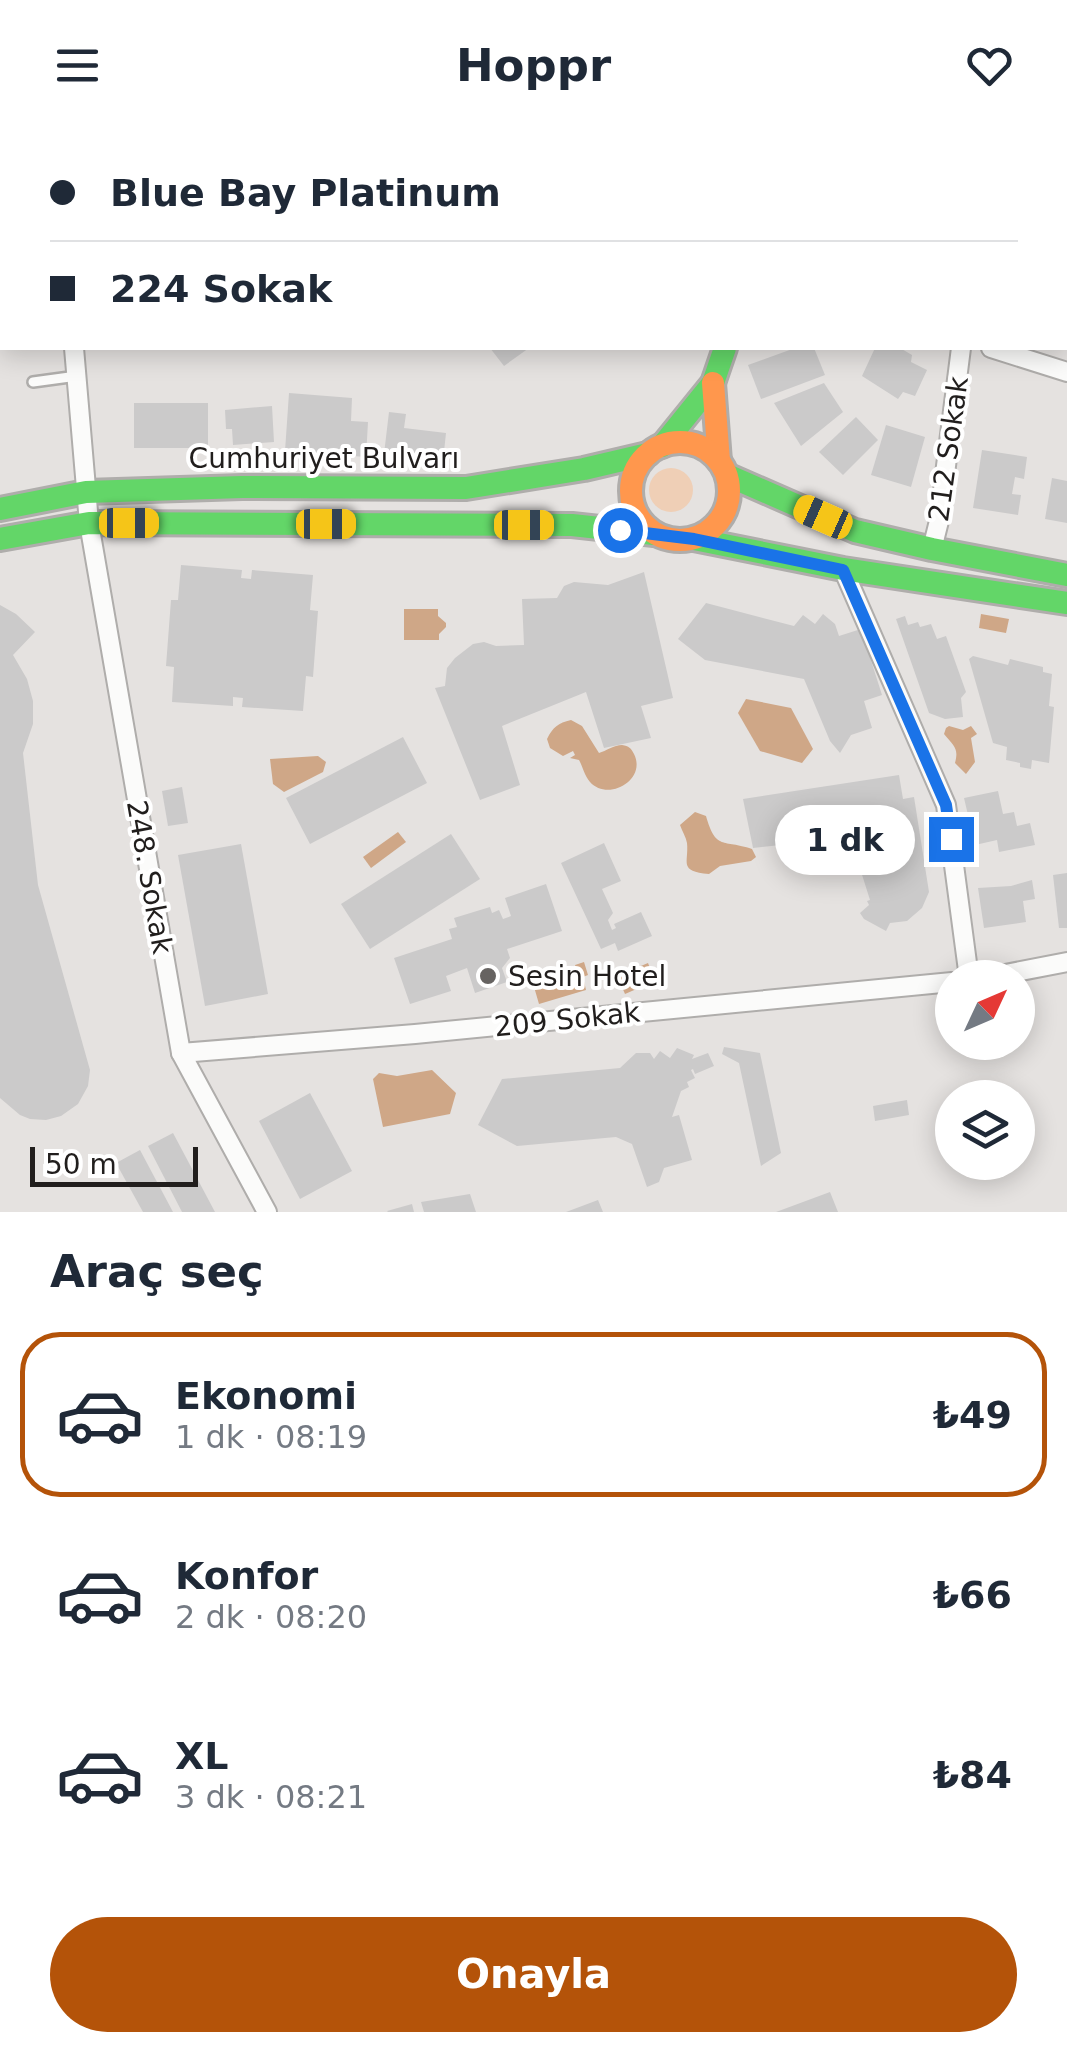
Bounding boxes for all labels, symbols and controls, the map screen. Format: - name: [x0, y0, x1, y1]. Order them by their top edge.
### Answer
- icon: menu: [50, 38, 105, 93]
- icon: heart: [962, 38, 1017, 93]
- text: Hoppr: [456, 39, 611, 92]
- text: Blue Bay Platinum: [110, 171, 501, 215]
- text: 224 Sokak: [110, 267, 332, 311]
- street label: 212 Sokak: [922, 374, 975, 524]
- street label: Cumhuriyet Bulvarı: [189, 442, 459, 475]
- car: [789, 491, 857, 543]
- car: [99, 508, 159, 538]
- route start: [598, 508, 643, 553]
- car: [296, 509, 356, 539]
- car: [494, 510, 554, 540]
- street label: 248. Sokak: [120, 798, 179, 957]
- callout: 1 dk: [776, 804, 916, 874]
- route end: [929, 817, 974, 862]
- text: 1 dk: [806, 821, 884, 859]
- place label: Sesin Hotel: [508, 960, 666, 993]
- north arrow: [935, 960, 1035, 1060]
- map controls: [935, 960, 1035, 1180]
- marker: Sesin Hotel: [477, 965, 499, 987]
- street label: 209 Sokak: [493, 995, 642, 1044]
- button: layers: [935, 1080, 1035, 1180]
- scale bar: [30, 1142, 198, 1186]
- text: 50 m: [45, 1148, 117, 1181]
- text: Araç seç: [50, 1245, 264, 1298]
- icon: car: [55, 1370, 145, 1460]
- text: Ekonomi: [175, 1374, 357, 1418]
- text: ₺49: [933, 1393, 1012, 1437]
- text: 1 dk · 08:19: [175, 1418, 367, 1456]
- icon: car: [55, 1550, 145, 1640]
- text: Konfor: [175, 1554, 318, 1598]
- text: ₺66: [933, 1573, 1012, 1617]
- text: 2 dk · 08:20: [175, 1598, 367, 1636]
- icon: car: [55, 1730, 145, 1820]
- text: XL: [175, 1734, 229, 1778]
- text: ₺84: [933, 1753, 1012, 1797]
- text: 3 dk · 08:21: [175, 1778, 367, 1816]
- button: Onayla: [50, 1917, 1017, 2032]

